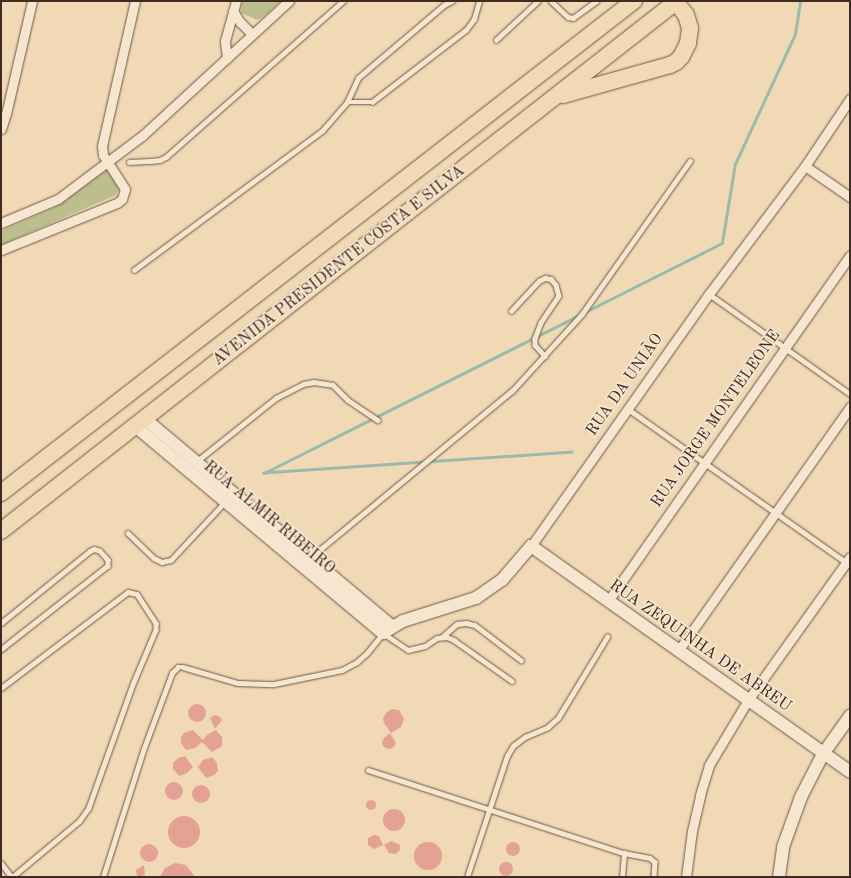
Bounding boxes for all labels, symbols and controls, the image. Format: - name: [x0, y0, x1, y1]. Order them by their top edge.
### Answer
- street label: AVENIDA PRESIDENTE COSTA E SILVA: [209, 162, 469, 370]
- street label: RUA JORGE MONTELEONE: [647, 326, 785, 512]
- street label: RUA DA UNIÃO: [583, 330, 667, 440]
- street label: RUA ALMIR RIBEIRO: [199, 457, 339, 579]
- street label: RUA ZEQUINHA DE ABREU: [605, 576, 795, 716]

